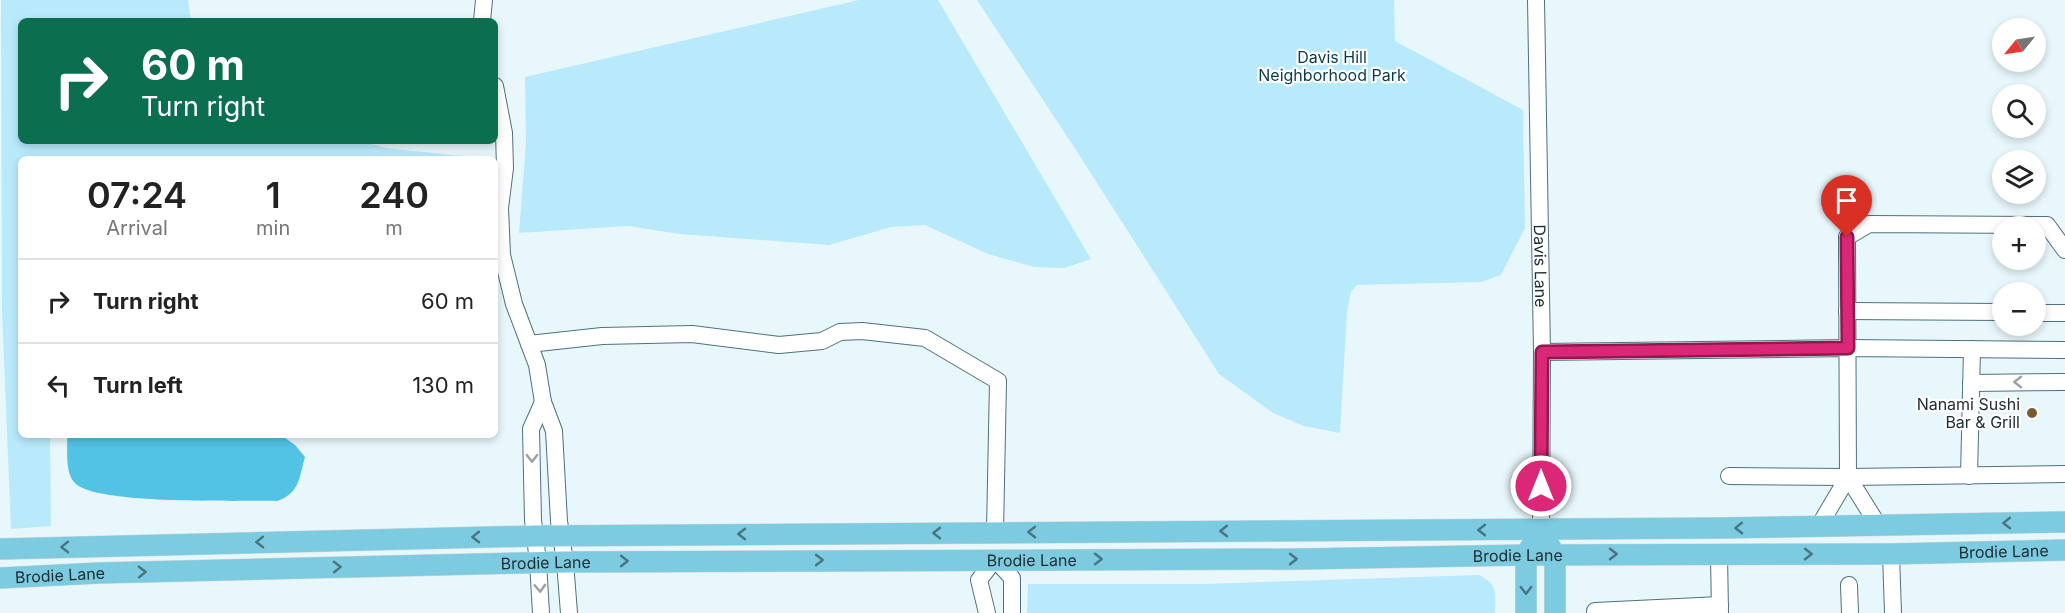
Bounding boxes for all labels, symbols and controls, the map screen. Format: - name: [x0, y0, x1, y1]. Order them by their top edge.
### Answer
- north arrow: [1992, 18, 2046, 72]
- map controls: [1992, 18, 2046, 336]
- text: 60 m: [141, 39, 245, 90]
- icon: right: [42, 42, 120, 120]
- park label: Davis Hill Neighborhood Park: [1258, 47, 1406, 85]
- button: search: [1992, 84, 2046, 138]
- text: Turn right: [141, 90, 265, 123]
- button: layers: [1992, 150, 2046, 204]
- text: 07:24: [87, 173, 187, 217]
- text: 1: [266, 173, 281, 217]
- text: 240: [359, 173, 429, 217]
- pin: [1821, 175, 1872, 237]
- icon: arrive: [1830, 184, 1863, 217]
- text: Arrival: [106, 216, 168, 240]
- text: min: [256, 216, 290, 240]
- text: m: [385, 216, 403, 240]
- button: +: [1992, 216, 2046, 270]
- street label: Davis Lane: [1530, 224, 1551, 308]
- button: −: [1992, 282, 2046, 336]
- icon: right: [42, 285, 75, 318]
- text: Turn right: [93, 288, 199, 314]
- text: 60 m: [421, 288, 474, 314]
- icon: left: [42, 369, 75, 402]
- text: Turn left: [93, 372, 183, 398]
- text: 130 m: [412, 372, 474, 398]
- one-way arrow: [2014, 376, 2023, 388]
- place label: Nanami Sushi Bar & Grill: [1917, 394, 2020, 432]
- marker: Nanami Sushi Bar & Grill: [2025, 406, 2039, 420]
- one-way arrow: [526, 454, 538, 463]
- position arrow: [1509, 454, 1573, 518]
- one-way arrow: [2002, 516, 2011, 529]
- one-way arrow: [1735, 521, 1744, 534]
- one-way arrow: [1478, 524, 1487, 536]
- one-way arrow: [1220, 525, 1229, 537]
- one-way arrow: [1027, 526, 1036, 538]
- one-way arrow: [932, 527, 941, 539]
- one-way arrow: [738, 528, 747, 540]
- one-way arrow: [472, 531, 481, 543]
- one-way arrow: [256, 536, 265, 549]
- street label: Brodie Lane: [1958, 540, 2049, 562]
- one-way arrow: [61, 541, 70, 553]
- street label: Brodie Lane: [1472, 545, 1563, 566]
- one-way arrow: [1609, 548, 1618, 561]
- one-way arrow: [1804, 548, 1813, 560]
- street label: Brodie Lane: [987, 550, 1077, 570]
- street label: Brodie Lane: [500, 552, 591, 574]
- one-way arrow: [1093, 553, 1102, 565]
- one-way arrow: [1288, 553, 1297, 565]
- one-way arrow: [814, 554, 823, 566]
- one-way arrow: [619, 555, 628, 567]
- one-way arrow: [333, 561, 342, 574]
- street label: Brodie Lane: [14, 563, 105, 587]
- one-way arrow: [138, 566, 147, 579]
- one-way arrow: [533, 583, 546, 592]
- one-way arrow: [1520, 586, 1532, 595]

